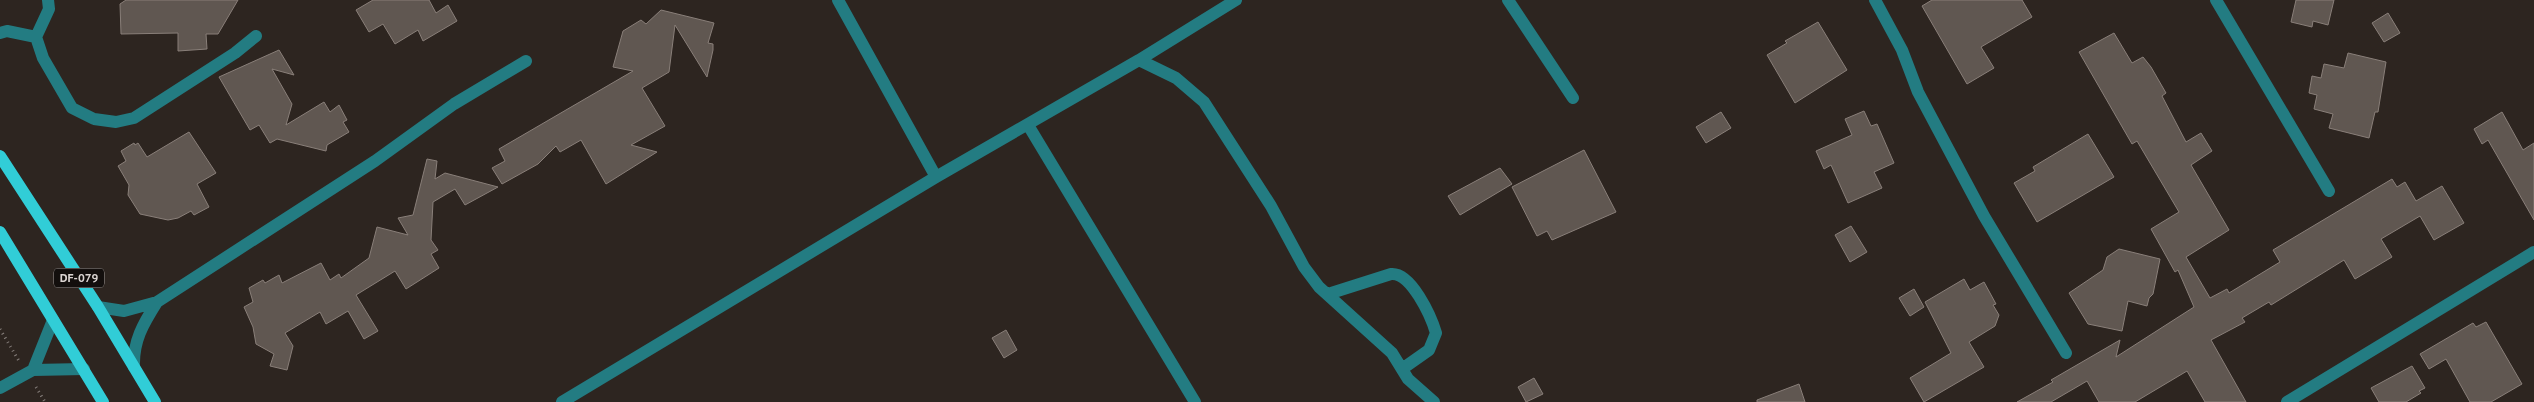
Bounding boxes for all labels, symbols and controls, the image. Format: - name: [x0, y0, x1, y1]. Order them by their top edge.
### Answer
- road number: DF-079: [54, 268, 104, 288]

